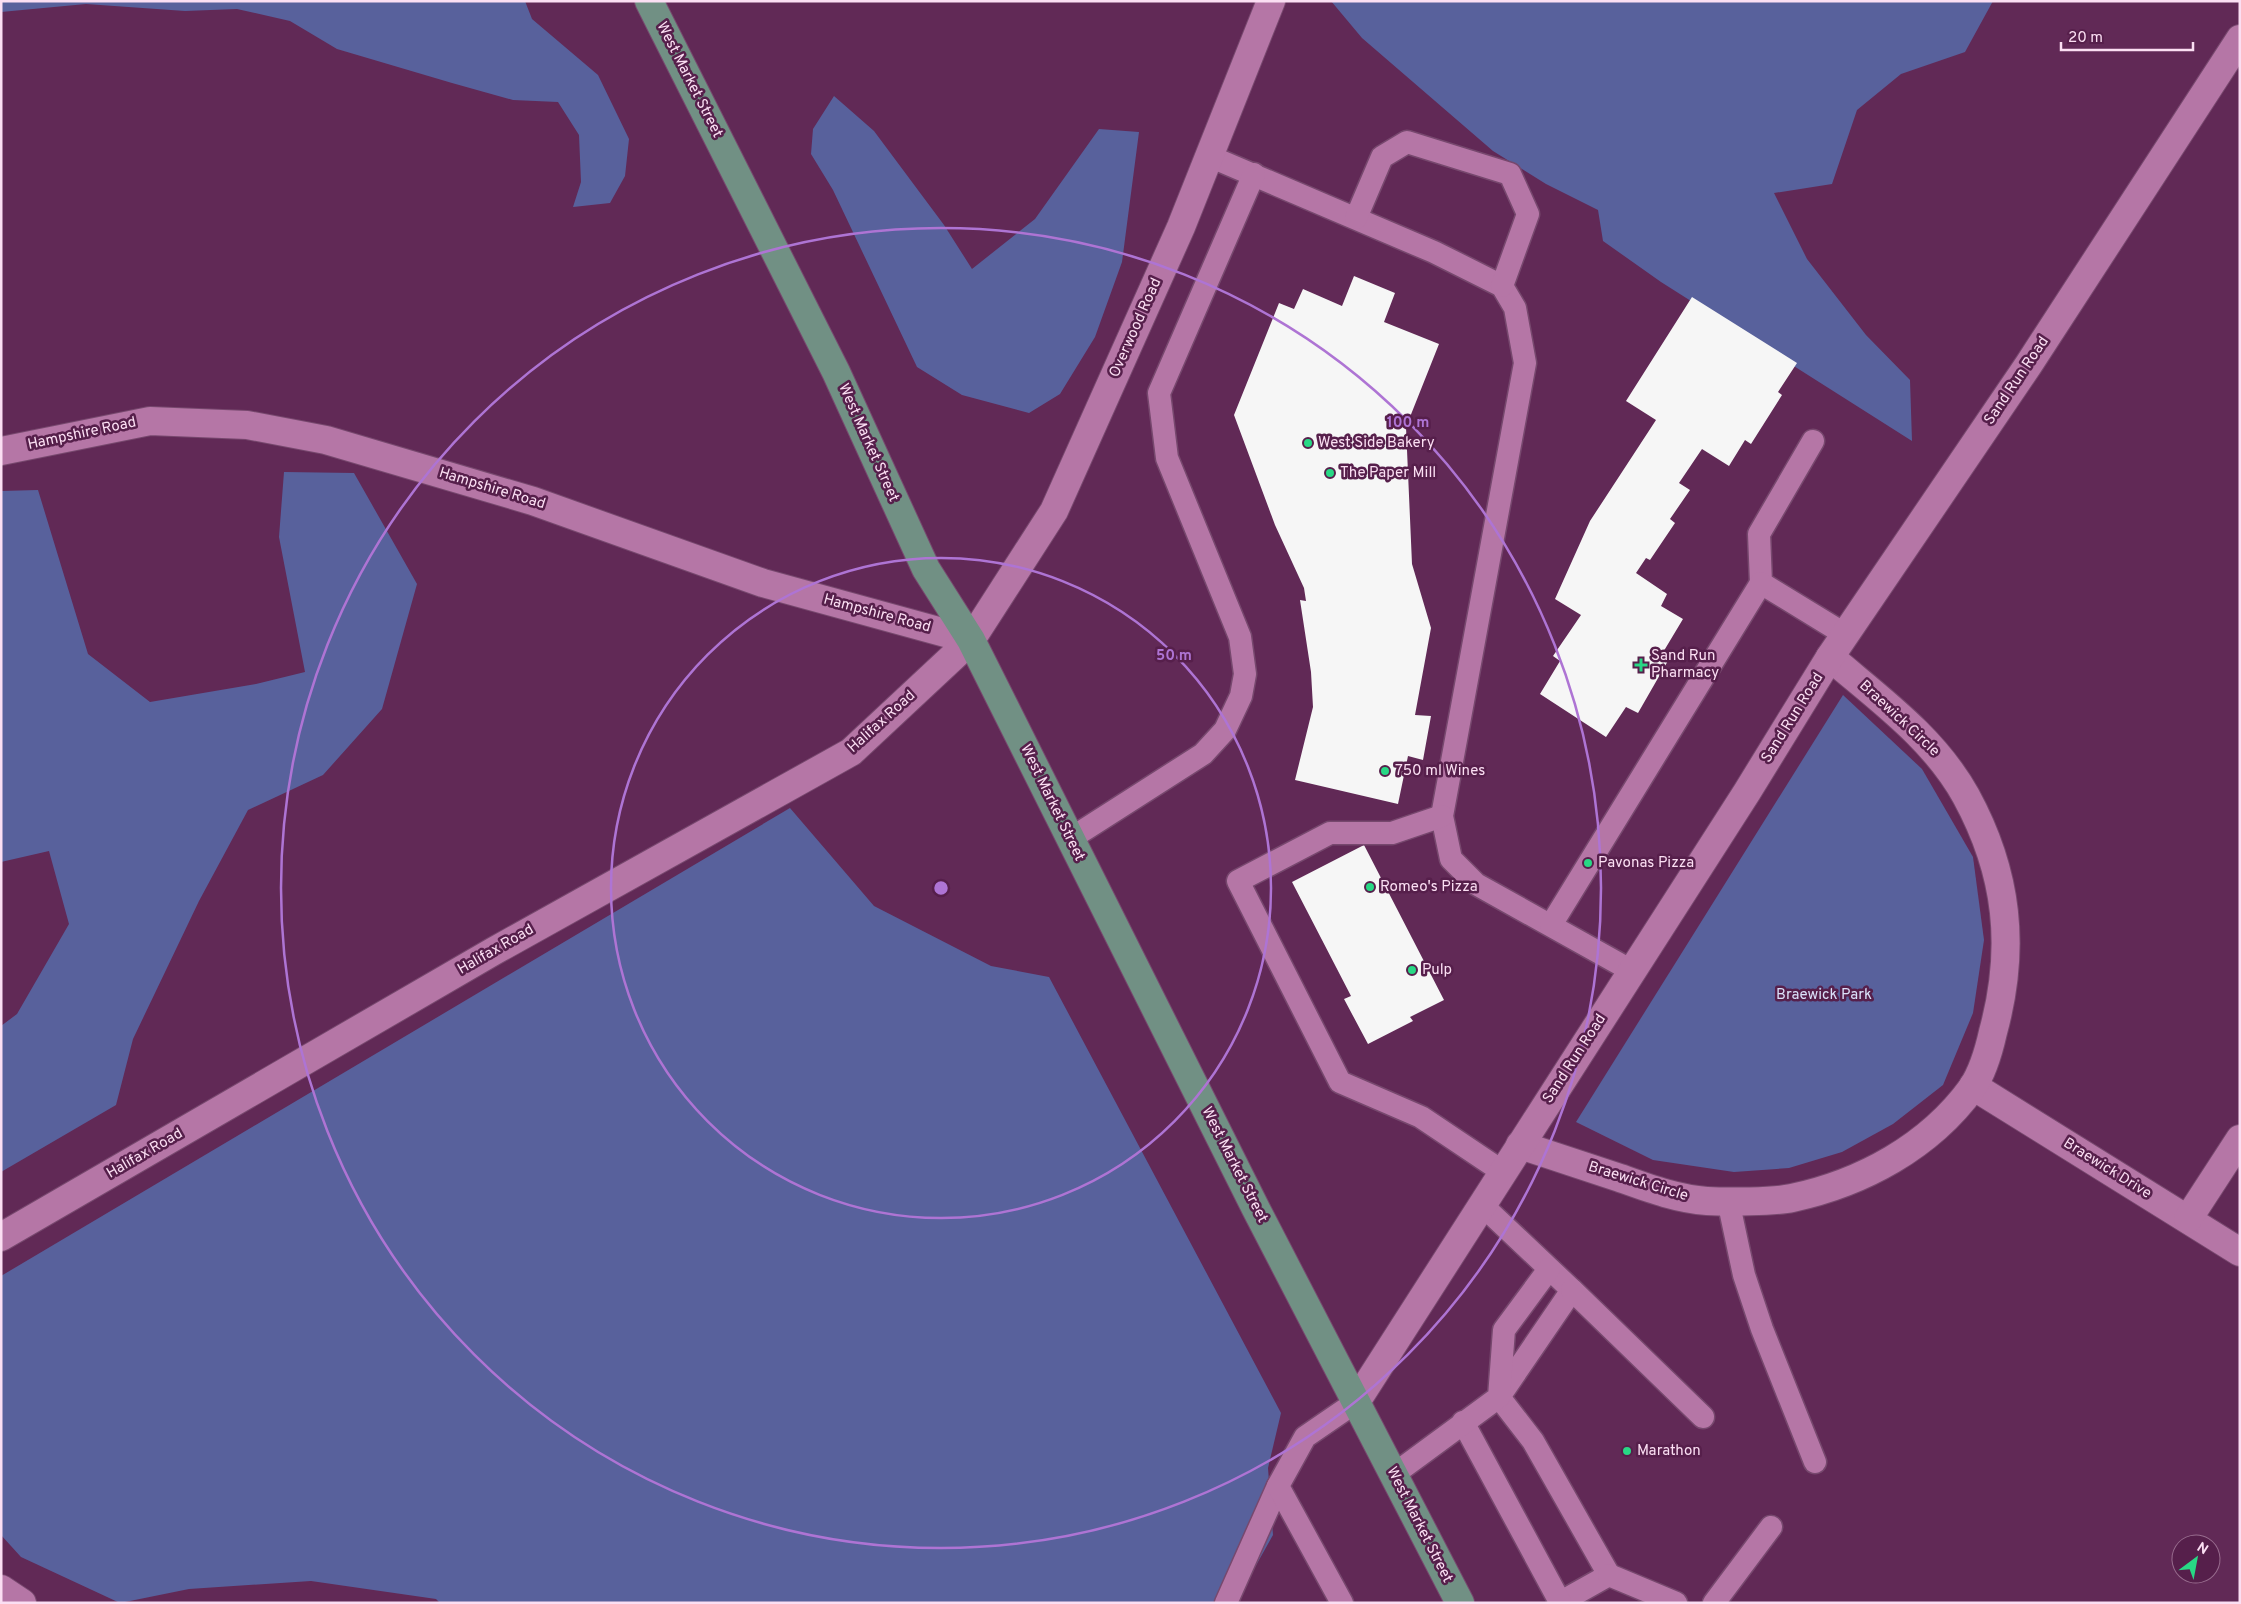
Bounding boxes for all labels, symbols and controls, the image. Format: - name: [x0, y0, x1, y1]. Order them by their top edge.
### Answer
- street label: West Market Street: [652, 19, 726, 141]
- scale bar: [2061, 20, 2194, 52]
- text: 20 m: [2068, 29, 2103, 48]
- street label: Overwood Road: [1106, 275, 1166, 381]
- street label: Sand Run Road: [1980, 333, 2054, 429]
- street label: West Market Street: [833, 381, 903, 505]
- street label: Hampshire Road: [26, 413, 138, 455]
- text: 100 m: [1387, 414, 1429, 433]
- place label: West Side Bakery: [1318, 434, 1435, 453]
- marker: West Side Bakery: [1302, 437, 1314, 449]
- street label: Hampshire Road: [436, 464, 548, 514]
- place label: The Paper Mill: [1340, 464, 1436, 483]
- marker: The Paper Mill: [1324, 467, 1336, 479]
- street label: Hampshire Road: [821, 591, 933, 637]
- text: 50 m: [1156, 647, 1192, 666]
- place label: Sand Run Pharmacy: [1651, 647, 1719, 683]
- marker: Sand Run Pharmacy: [1635, 659, 1647, 671]
- street label: Sand Run Road: [1758, 669, 1828, 767]
- street label: Braewick Circle: [1855, 677, 1943, 761]
- street label: Halifax Road: [844, 687, 920, 757]
- street label: West Market Street: [1015, 741, 1089, 865]
- place label: 750 ml Wines: [1395, 762, 1485, 781]
- marker: 750 ml Wines: [1379, 765, 1391, 777]
- place label: Pavonas Pizza: [1598, 854, 1694, 873]
- marker: Pavonas Pizza: [1582, 857, 1594, 869]
- place label: Romeo's Pizza: [1380, 878, 1478, 897]
- centre of rings: [932, 879, 950, 897]
- marker: Romeo's Pizza: [1364, 881, 1376, 893]
- street label: Halifax Road: [455, 921, 537, 979]
- place label: Pulp: [1422, 961, 1452, 980]
- marker: Pulp: [1406, 964, 1418, 976]
- park label: Braewick Park: [1776, 986, 1872, 1005]
- street label: Sand Run Road: [1539, 1011, 1611, 1107]
- street label: West Market Street: [1197, 1104, 1271, 1226]
- street label: Halifax Road: [104, 1125, 186, 1183]
- street label: Braewick Drive: [2059, 1134, 2155, 1204]
- street label: Braewick Circle: [1586, 1158, 1690, 1206]
- place label: Marathon: [1637, 1442, 1701, 1461]
- marker: Marathon: [1621, 1445, 1633, 1457]
- street label: West Market Street: [1382, 1464, 1456, 1586]
- north arrow: [2171, 1534, 2221, 1584]
- text: N: [2193, 1539, 2211, 1559]

